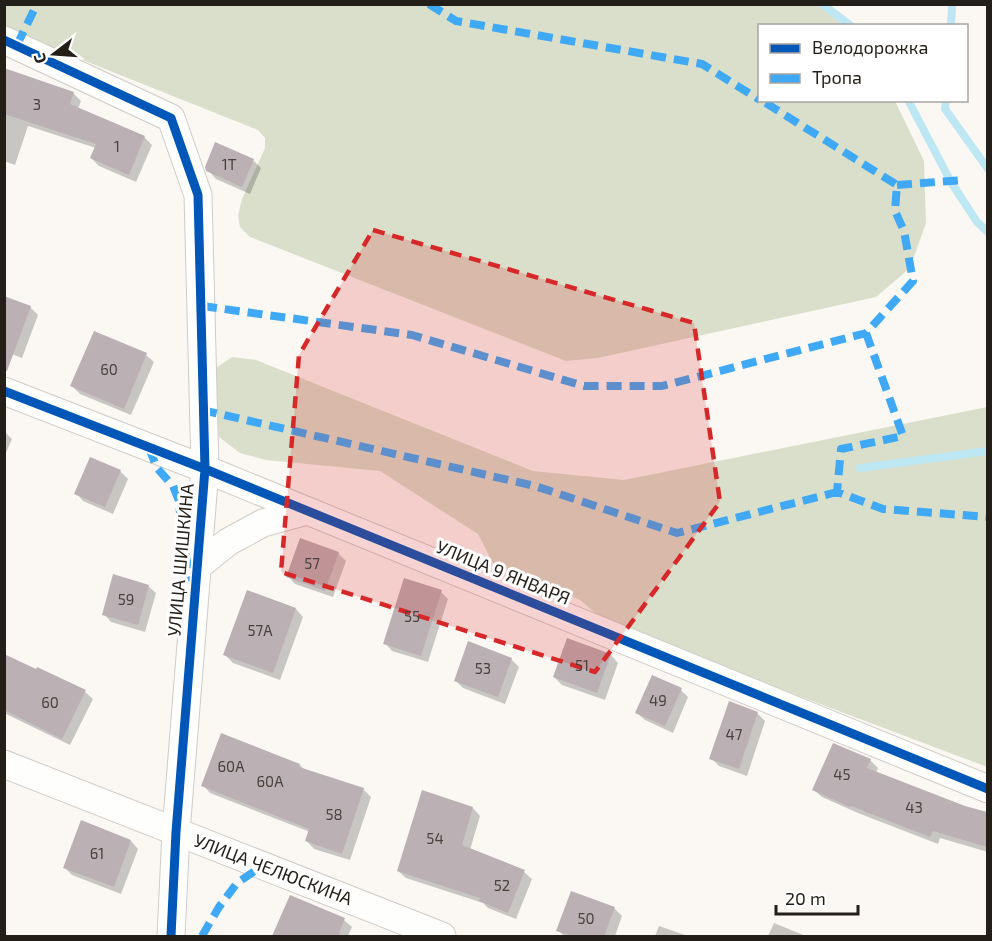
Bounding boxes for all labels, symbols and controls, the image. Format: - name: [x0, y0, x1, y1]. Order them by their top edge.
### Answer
- north arrow: [24, 24, 84, 84]
- legend: [758, 24, 968, 102]
- text: Велодорожка: [812, 36, 928, 58]
- text: С: [29, 51, 50, 66]
- text: Тропа: [812, 66, 862, 88]
- house number: 3: [33, 95, 41, 113]
- house number: 1: [114, 137, 120, 155]
- house number: 1Т: [222, 155, 237, 173]
- house number: 60: [100, 360, 118, 378]
- street label: УЛИЦА ШИШКИНА: [162, 482, 198, 637]
- street label: УЛИЦА 9 ЯНВАРЯ: [433, 535, 574, 609]
- house number: 57: [304, 554, 320, 572]
- house number: 59: [118, 590, 134, 608]
- house number: 55: [404, 607, 420, 625]
- house number: 57А: [247, 621, 273, 639]
- house number: 51: [575, 656, 589, 674]
- house number: 53: [475, 659, 491, 677]
- house number: 49: [649, 691, 667, 709]
- house number: 60: [41, 693, 59, 711]
- house number: 47: [726, 725, 743, 743]
- house number: 60А: [218, 757, 245, 775]
- house number: 45: [833, 765, 851, 783]
- house number: 60А: [257, 772, 284, 790]
- house number: 43: [905, 798, 923, 816]
- house number: 58: [325, 805, 343, 823]
- street label: УЛИЦА ЧЕЛЮСКИНА: [191, 829, 356, 910]
- house number: 54: [426, 829, 444, 847]
- house number: 61: [90, 844, 104, 862]
- house number: 52: [494, 876, 510, 894]
- scale bar: [776, 878, 858, 916]
- text: 20 m: [785, 887, 826, 909]
- house number: 50: [577, 909, 595, 927]

